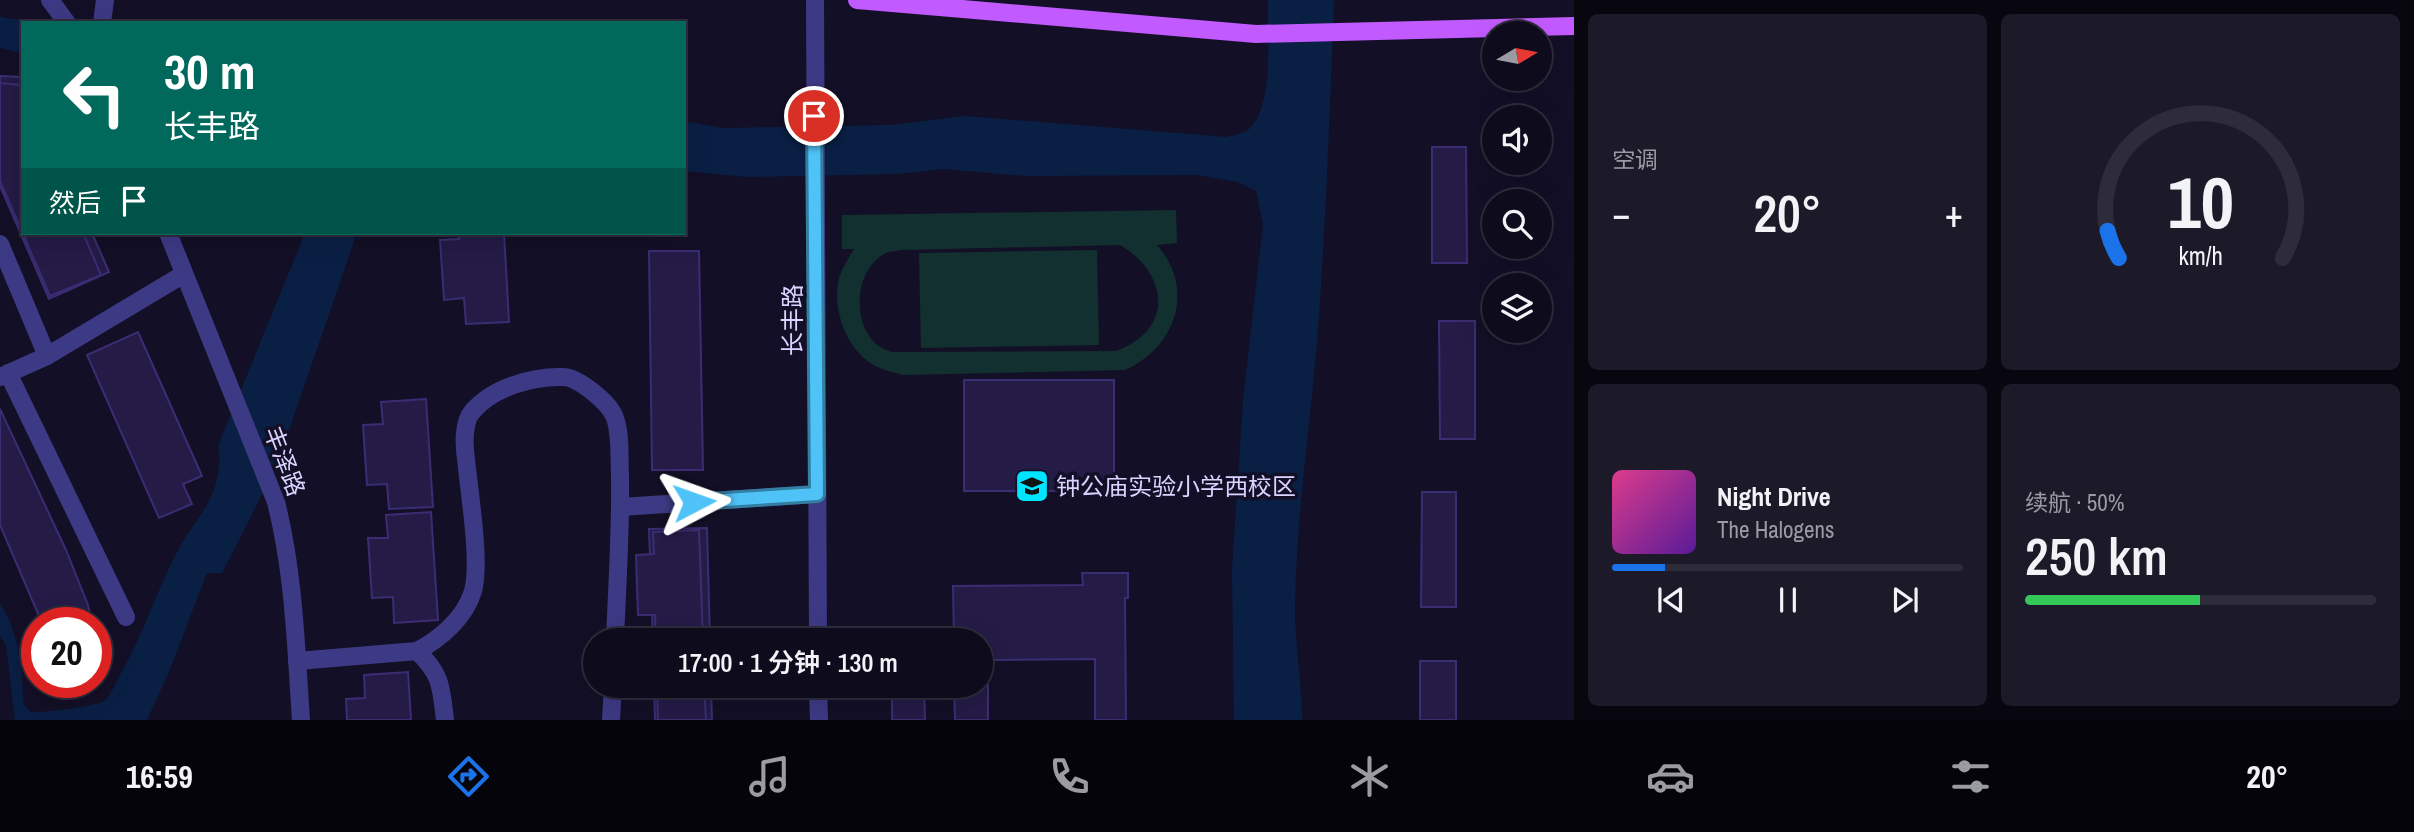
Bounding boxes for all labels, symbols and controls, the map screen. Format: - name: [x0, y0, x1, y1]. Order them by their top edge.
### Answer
- north arrow: [1482, 21, 1552, 91]
- map controls: [1482, 21, 1552, 343]
- text: 30 m: [164, 38, 256, 104]
- icon: left: [49, 49, 140, 140]
- pin: [784, 86, 844, 146]
- icon: arrive: [795, 97, 833, 135]
- text: 长丰路: [164, 105, 260, 148]
- button: sound: [1482, 105, 1552, 175]
- text: 空调: [1612, 144, 1658, 175]
- text: 10: [2167, 153, 2234, 251]
- text: 20°: [1753, 178, 1822, 248]
- icon: arrive: [115, 182, 153, 220]
- text: 然后: [49, 185, 101, 220]
- text: −: [1612, 188, 1630, 239]
- text: +: [1945, 188, 1963, 239]
- button: search: [1482, 189, 1552, 259]
- text: km/h: [2178, 239, 2223, 273]
- button: layers: [1482, 273, 1552, 343]
- street label: 长丰路: [776, 284, 808, 356]
- street label: 丰泽路: [257, 422, 313, 500]
- position arrow: [657, 465, 731, 539]
- school or university icon: 钟公庙实验小学西校区: [1013, 467, 1051, 505]
- place label: 钟公庙实验小学西校区: [1056, 470, 1296, 502]
- text: Night Drive: [1717, 479, 1831, 514]
- text: 续航 · 50%: [2025, 487, 2124, 518]
- text: The Halogens: [1717, 514, 1834, 545]
- text: 250 km: [2025, 521, 2168, 591]
- icon: previous: [1652, 581, 1690, 619]
- icon: pause: [1769, 581, 1807, 619]
- icon: next: [1886, 581, 1924, 619]
- speed limit sign: 20: [21, 607, 112, 698]
- text: 17:00 · 1 分钟 · 130 m: [678, 645, 898, 680]
- icon: directions: [444, 752, 493, 801]
- icon: music: [745, 752, 794, 801]
- icon: phone: [1045, 752, 1094, 801]
- icon: climate: [1345, 752, 1394, 801]
- icon: car: [1646, 752, 1695, 801]
- icon: filters: [1946, 752, 1995, 801]
- text: 16:59: [126, 755, 193, 798]
- text: 20°: [2246, 755, 2288, 798]

